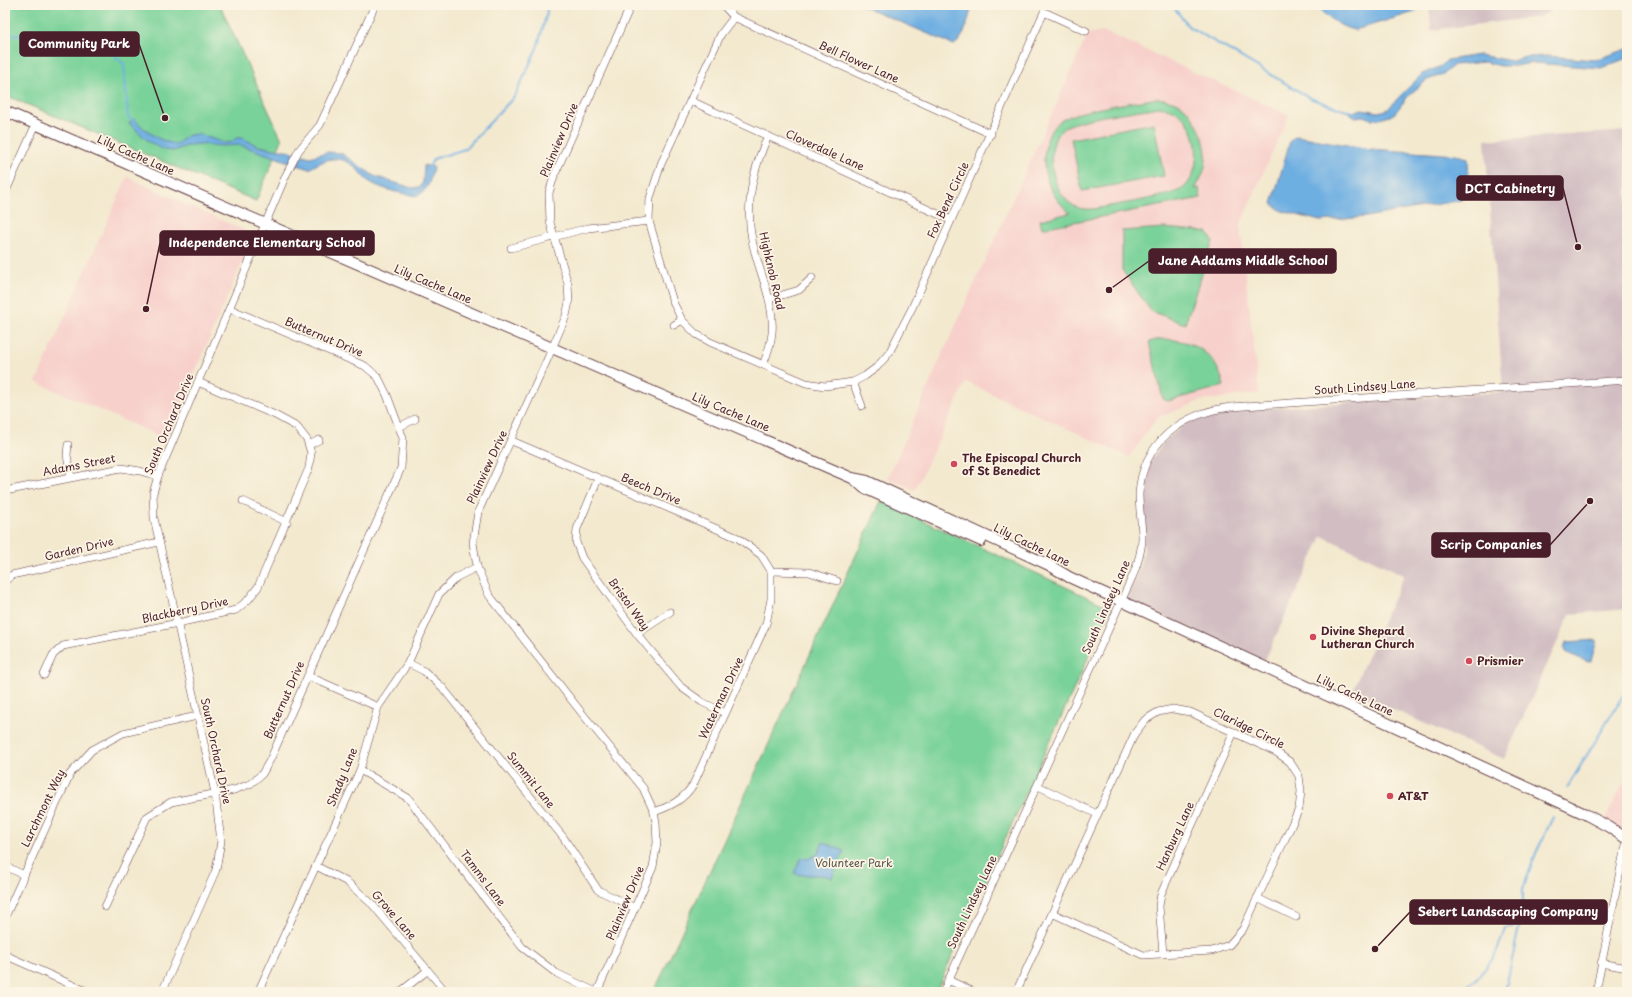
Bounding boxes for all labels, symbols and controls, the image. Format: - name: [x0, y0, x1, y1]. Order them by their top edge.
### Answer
- callout: Community Park: [20, 32, 139, 56]
- text: Community Park: [28, 34, 130, 52]
- street label: Bell Flower Lane: [816, 36, 902, 87]
- street label: Plainview Drive: [535, 100, 582, 180]
- street label: Cloverdale Lane: [783, 125, 867, 175]
- street label: Lily Cache Lane: [95, 130, 178, 179]
- street label: Fox Bend Circle: [922, 159, 973, 241]
- callout: DCT Cabinetry: [1457, 176, 1563, 200]
- text: DCT Cabinetry: [1465, 179, 1555, 197]
- street label: Highknob Road: [755, 230, 790, 312]
- callout: Independence Elementary School: [160, 231, 374, 255]
- text: Independence Elementary School: [169, 233, 366, 251]
- callout: Jane Addams Middle School: [1149, 249, 1336, 273]
- text: Jane Addams Middle School: [1158, 251, 1328, 269]
- street label: Lily Cache Lane: [392, 259, 475, 308]
- street label: Butternut Drive: [282, 312, 366, 361]
- street label: South Orchard Drive: [140, 371, 198, 477]
- street label: South Lindsey Lane: [1314, 374, 1416, 399]
- street label: Lily Cache Lane: [690, 387, 773, 436]
- street label: Plainview Drive: [462, 427, 511, 506]
- street label: Adams Street: [41, 449, 117, 480]
- place label: The Episcopal Church of St Benedict: [962, 449, 1081, 479]
- marker: The Episcopal Church of St Benedict: [949, 459, 959, 469]
- street label: Beech Drive: [619, 468, 684, 509]
- street label: Lily Cache Lane: [991, 519, 1073, 570]
- street label: Garden Drive: [43, 532, 115, 565]
- callout: Scrip Companies: [1432, 533, 1550, 557]
- text: Scrip Companies: [1440, 535, 1542, 553]
- street label: South Lindsey Lane: [1077, 557, 1134, 657]
- street label: Bristol Way: [604, 574, 654, 634]
- street label: Blackberry Drive: [140, 592, 230, 627]
- place label: Divine Shepard Lutheran Church: [1321, 622, 1415, 652]
- marker: Divine Shepard Lutheran Church: [1308, 632, 1318, 642]
- place label: Prismier: [1477, 652, 1524, 669]
- street label: Waterman Drive: [694, 654, 747, 742]
- marker: Prismier: [1464, 656, 1474, 666]
- street label: Butternut Drive: [259, 658, 308, 741]
- street label: Lily Cache Lane: [1314, 669, 1397, 720]
- street label: South Orchard Drive: [197, 696, 236, 806]
- street label: Claridge Circle: [1210, 703, 1288, 752]
- street label: Shady Lane: [322, 745, 361, 809]
- street label: Summit Lane: [503, 748, 560, 812]
- street label: Larchmont Way: [16, 766, 69, 850]
- place label: AT&T: [1398, 787, 1429, 804]
- marker: AT&T: [1385, 791, 1395, 801]
- street label: Hanburg Lane: [1151, 798, 1198, 873]
- street label: Tamms Lane: [457, 846, 510, 910]
- street label: South Lindsey Lane: [942, 852, 1001, 951]
- park label: Volunteer Park: [815, 854, 893, 871]
- street label: Plainview Drive: [601, 863, 648, 943]
- street label: Grove Lane: [368, 886, 421, 943]
- callout: Sebert Landscaping Company: [1410, 900, 1607, 924]
- text: Sebert Landscaping Company: [1418, 902, 1598, 920]

